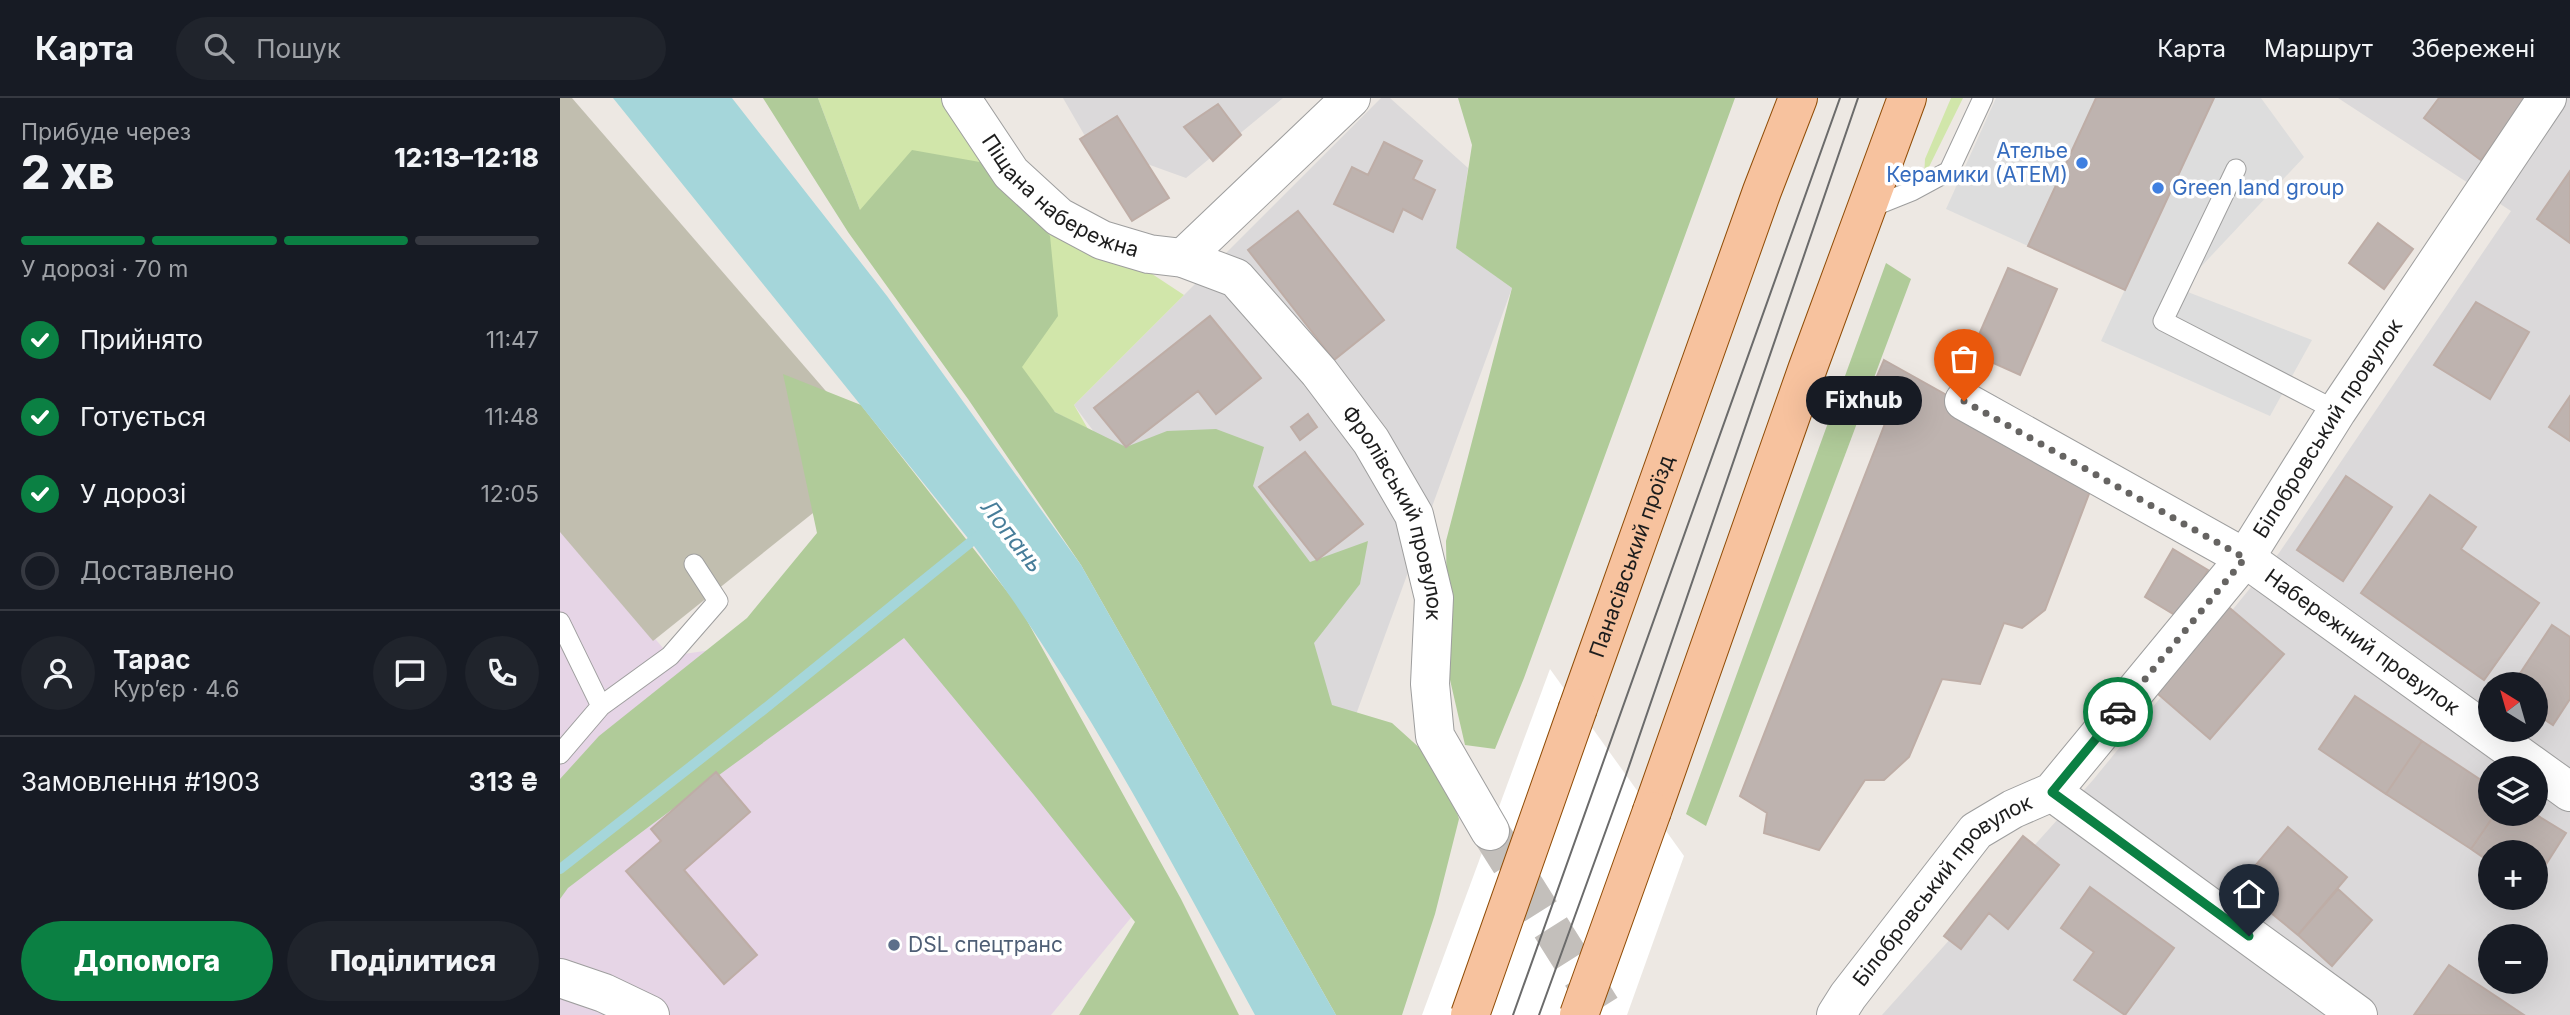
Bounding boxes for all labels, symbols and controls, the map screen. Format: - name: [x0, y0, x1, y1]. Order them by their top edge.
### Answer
- search box: [176, 17, 666, 80]
- text: Карта: [35, 28, 134, 68]
- icon: search: [200, 29, 238, 67]
- text: Пошук: [256, 33, 341, 64]
- text: Карта: [2157, 34, 2226, 63]
- text: Маршрут: [2264, 34, 2373, 63]
- text: Збережені: [2411, 34, 2535, 63]
- text: Прибуде через: [21, 118, 191, 146]
- street label: Піщана набережна: [977, 129, 1142, 262]
- place label: Ателье Керамики (АТЕМ): [1886, 138, 2068, 187]
- text: 12:13–12:18: [394, 142, 539, 173]
- text: 2 хв: [21, 144, 114, 200]
- marker: Ателье Керамики (АТЕМ): [2074, 155, 2090, 171]
- place label: Green land group: [2172, 175, 2344, 200]
- marker: Green land group: [2150, 180, 2166, 196]
- text: У дорозі · 70 m: [21, 255, 188, 283]
- street label: Білобровський провулок: [2248, 313, 2408, 542]
- icon: check: [21, 321, 59, 359]
- text: Прийнято: [80, 324, 203, 355]
- text: 11:47: [486, 326, 539, 354]
- pin: [1934, 329, 1994, 401]
- icon: bag: [1945, 340, 1983, 378]
- callout: Fixhub: [1806, 376, 1922, 426]
- text: Fixhub: [1825, 386, 1903, 414]
- icon: check: [21, 398, 59, 436]
- street label: Фролівський провулок: [1337, 400, 1447, 622]
- text: Готується: [80, 401, 206, 432]
- text: 11:48: [485, 403, 539, 431]
- street label: Панасівський проїзд: [1584, 452, 1679, 661]
- icon: check: [21, 475, 59, 513]
- text: У дорозі: [80, 478, 186, 509]
- text: 12:05: [481, 480, 539, 508]
- water label: Лопань: [975, 494, 1049, 578]
- text: Доставлено: [80, 555, 234, 586]
- street label: Набережний провулок: [2260, 563, 2465, 721]
- button: person: [21, 636, 95, 710]
- button: chat: [373, 636, 447, 710]
- button: phone: [465, 636, 539, 710]
- text: Тарас: [113, 644, 191, 675]
- north arrow: [2478, 672, 2548, 742]
- map controls: [2478, 672, 2548, 994]
- text: Кур’єр · 4.6: [113, 675, 240, 703]
- courier: [2083, 677, 2153, 747]
- icon: car: [2099, 693, 2137, 731]
- button: layers: [2478, 756, 2548, 826]
- text: Замовлення #1903: [21, 766, 260, 797]
- text: 313 ₴: [469, 766, 539, 797]
- street label: Білобровський провулок: [1847, 789, 2036, 991]
- button: +: [2478, 840, 2548, 910]
- pin: [2219, 864, 2279, 936]
- icon: home: [2230, 875, 2268, 913]
- button: Допомога: [21, 921, 273, 1001]
- button: Поділитися: [287, 921, 539, 1001]
- button: −: [2478, 924, 2548, 994]
- place label: DSL спецтранс: [908, 932, 1063, 957]
- marker: DSL спецтранс: [886, 937, 902, 953]

